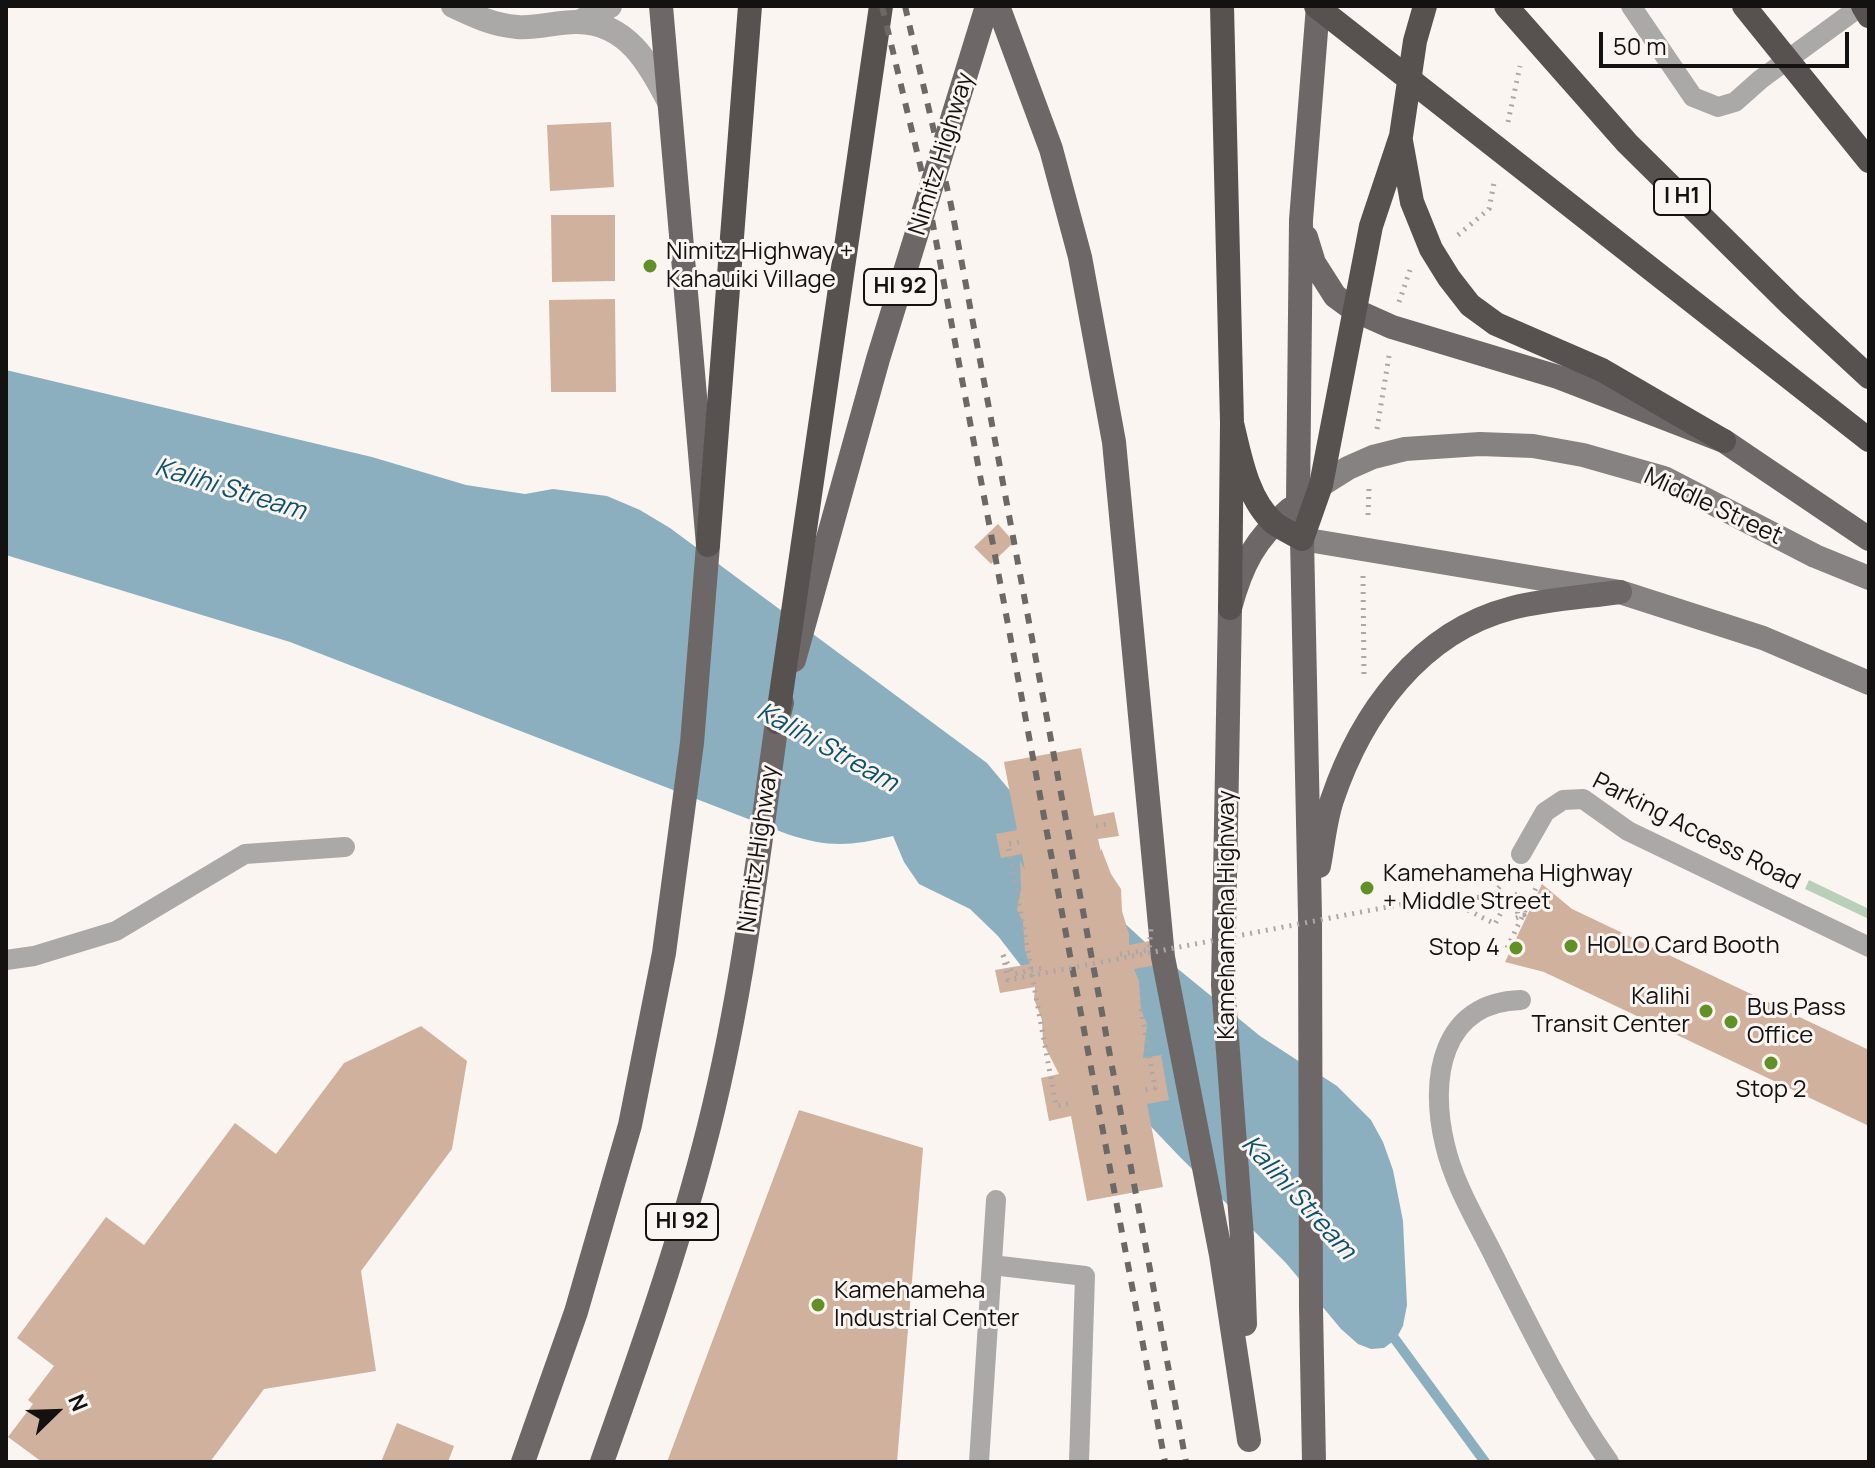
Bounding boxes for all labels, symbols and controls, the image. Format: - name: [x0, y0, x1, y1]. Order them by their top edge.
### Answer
- scale bar: [1603, 16, 1853, 66]
- text: 50 m: [1613, 29, 1667, 62]
- street label: Nimitz Highway: [904, 69, 980, 239]
- road number: I H1: [1654, 179, 1710, 215]
- place label: Nimitz Highway + Kahauiki Village: [666, 238, 853, 294]
- marker: Nimitz Highway + Kahauiki Village: [641, 257, 659, 275]
- road number: HI 92: [864, 269, 936, 305]
- water label: Kalihi Stream: [151, 452, 309, 528]
- street label: Middle Street: [1639, 462, 1787, 552]
- water label: Kalihi Stream: [751, 697, 903, 799]
- street label: Nimitz Highway: [733, 764, 785, 934]
- street label: Parking Access Road: [1588, 767, 1804, 897]
- street label: Kamehameha Highway: [1213, 790, 1241, 1040]
- place label: Kamehameha Highway + Middle Street: [1383, 860, 1633, 916]
- marker: Kamehameha Highway + Middle Street: [1358, 879, 1376, 897]
- place label: HOLO Card Booth: [1587, 932, 1780, 960]
- place label: Stop 4: [1429, 934, 1500, 962]
- marker: HOLO Card Booth: [1562, 937, 1580, 955]
- marker: Stop 4: [1507, 939, 1525, 957]
- place label: Kalihi Transit Center: [1532, 983, 1690, 1039]
- place label: Bus Pass Office: [1747, 994, 1846, 1050]
- marker: Kalihi Transit Center: [1697, 1002, 1715, 1020]
- marker: Bus Pass Office: [1722, 1013, 1740, 1031]
- marker: Stop 2: [1762, 1054, 1780, 1072]
- place label: Stop 2: [1736, 1076, 1806, 1104]
- water label: Kalihi Stream: [1234, 1130, 1362, 1266]
- road number: HI 92: [646, 1204, 718, 1240]
- place label: Kamehameha Industrial Center: [834, 1277, 1019, 1333]
- marker: Kamehameha Industrial Center: [809, 1296, 827, 1314]
- north arrow: [16, 1372, 96, 1452]
- text: N: [61, 1389, 95, 1416]

